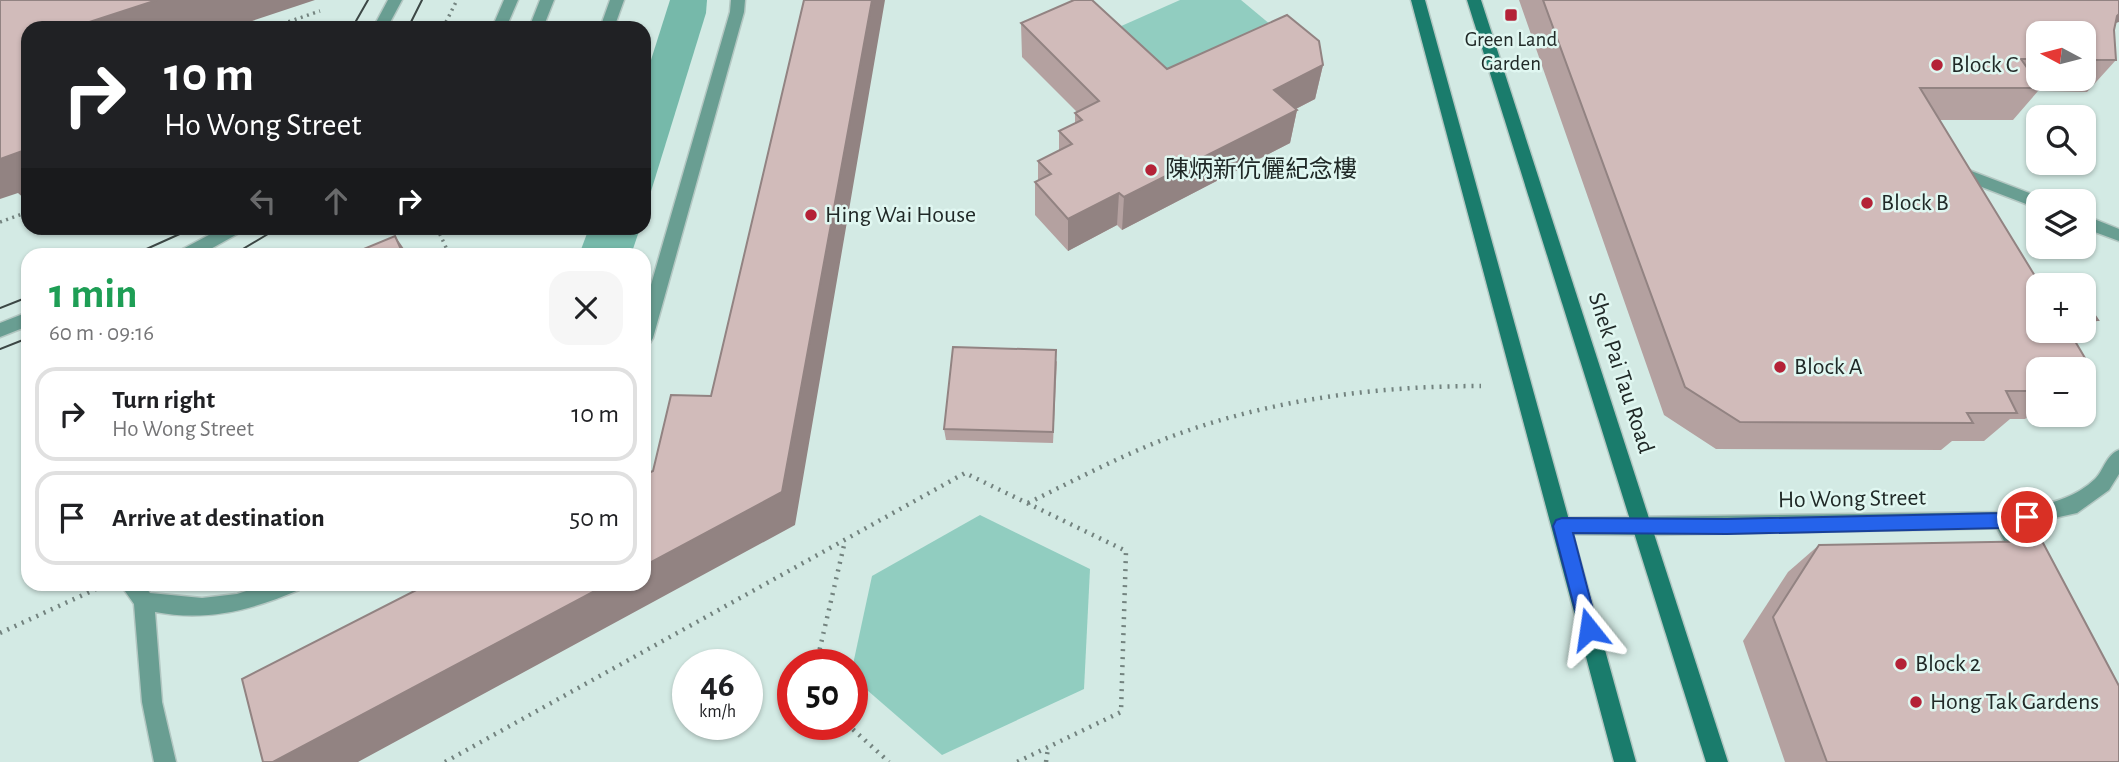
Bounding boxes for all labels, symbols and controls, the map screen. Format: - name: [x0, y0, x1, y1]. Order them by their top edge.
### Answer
- marker: Green Land Garden: [1503, 7, 1519, 23]
- north arrow: [2026, 21, 2096, 91]
- map controls: [2026, 21, 2096, 427]
- place label: Green Land Garden: [1465, 29, 1557, 74]
- icon: right: [49, 49, 140, 140]
- text: 10 m: [164, 51, 254, 100]
- place label: Block C: [1951, 53, 2018, 77]
- marker: Block C: [1929, 57, 1945, 73]
- button: search: [2026, 105, 2096, 175]
- text: Ho Wong Street: [164, 109, 362, 141]
- place label: 陳炳新伉儷紀念樓: [1165, 156, 1357, 182]
- marker: 陳炳新伉儷紀念樓: [1143, 162, 1159, 178]
- icon: left: [244, 182, 282, 220]
- icon: ahead: [317, 182, 355, 220]
- icon: right: [390, 182, 428, 220]
- button: layers: [2026, 189, 2096, 259]
- place label: Block B: [1881, 191, 1949, 215]
- marker: Block B: [1859, 195, 1875, 211]
- place label: Hing Wai House: [825, 203, 976, 227]
- marker: Hing Wai House: [803, 207, 819, 223]
- button: close: [549, 271, 623, 345]
- text: 1 min: [49, 273, 138, 315]
- button: +: [2026, 273, 2096, 343]
- street label: Shek Pai Tau Road: [1584, 290, 1658, 456]
- text: 60 m · 09:16: [49, 322, 154, 345]
- place label: Block A: [1794, 355, 1863, 379]
- button: −: [2026, 357, 2096, 427]
- marker: Block A: [1772, 359, 1788, 375]
- text: Turn right: [112, 387, 215, 413]
- icon: right: [53, 395, 91, 433]
- text: 10 m: [571, 401, 619, 427]
- text: Ho Wong Street: [112, 418, 254, 441]
- street label: Ho Wong Street: [1778, 486, 1927, 512]
- pin: [1997, 487, 2057, 547]
- icon: arrive: [2008, 498, 2046, 536]
- icon: arrive: [53, 499, 91, 537]
- text: Arrive at destination: [112, 505, 325, 531]
- text: 50 m: [569, 505, 619, 531]
- position arrow: [1552, 592, 1626, 666]
- speed limit sign: 50: [777, 649, 868, 740]
- place label: Block 2: [1915, 652, 1981, 676]
- marker: Block 2: [1893, 656, 1909, 672]
- text: 46: [700, 668, 735, 703]
- place label: Hong Tak Gardens: [1930, 690, 2099, 714]
- marker: Hong Tak Gardens: [1908, 694, 1924, 710]
- text: km/h: [699, 703, 736, 721]

